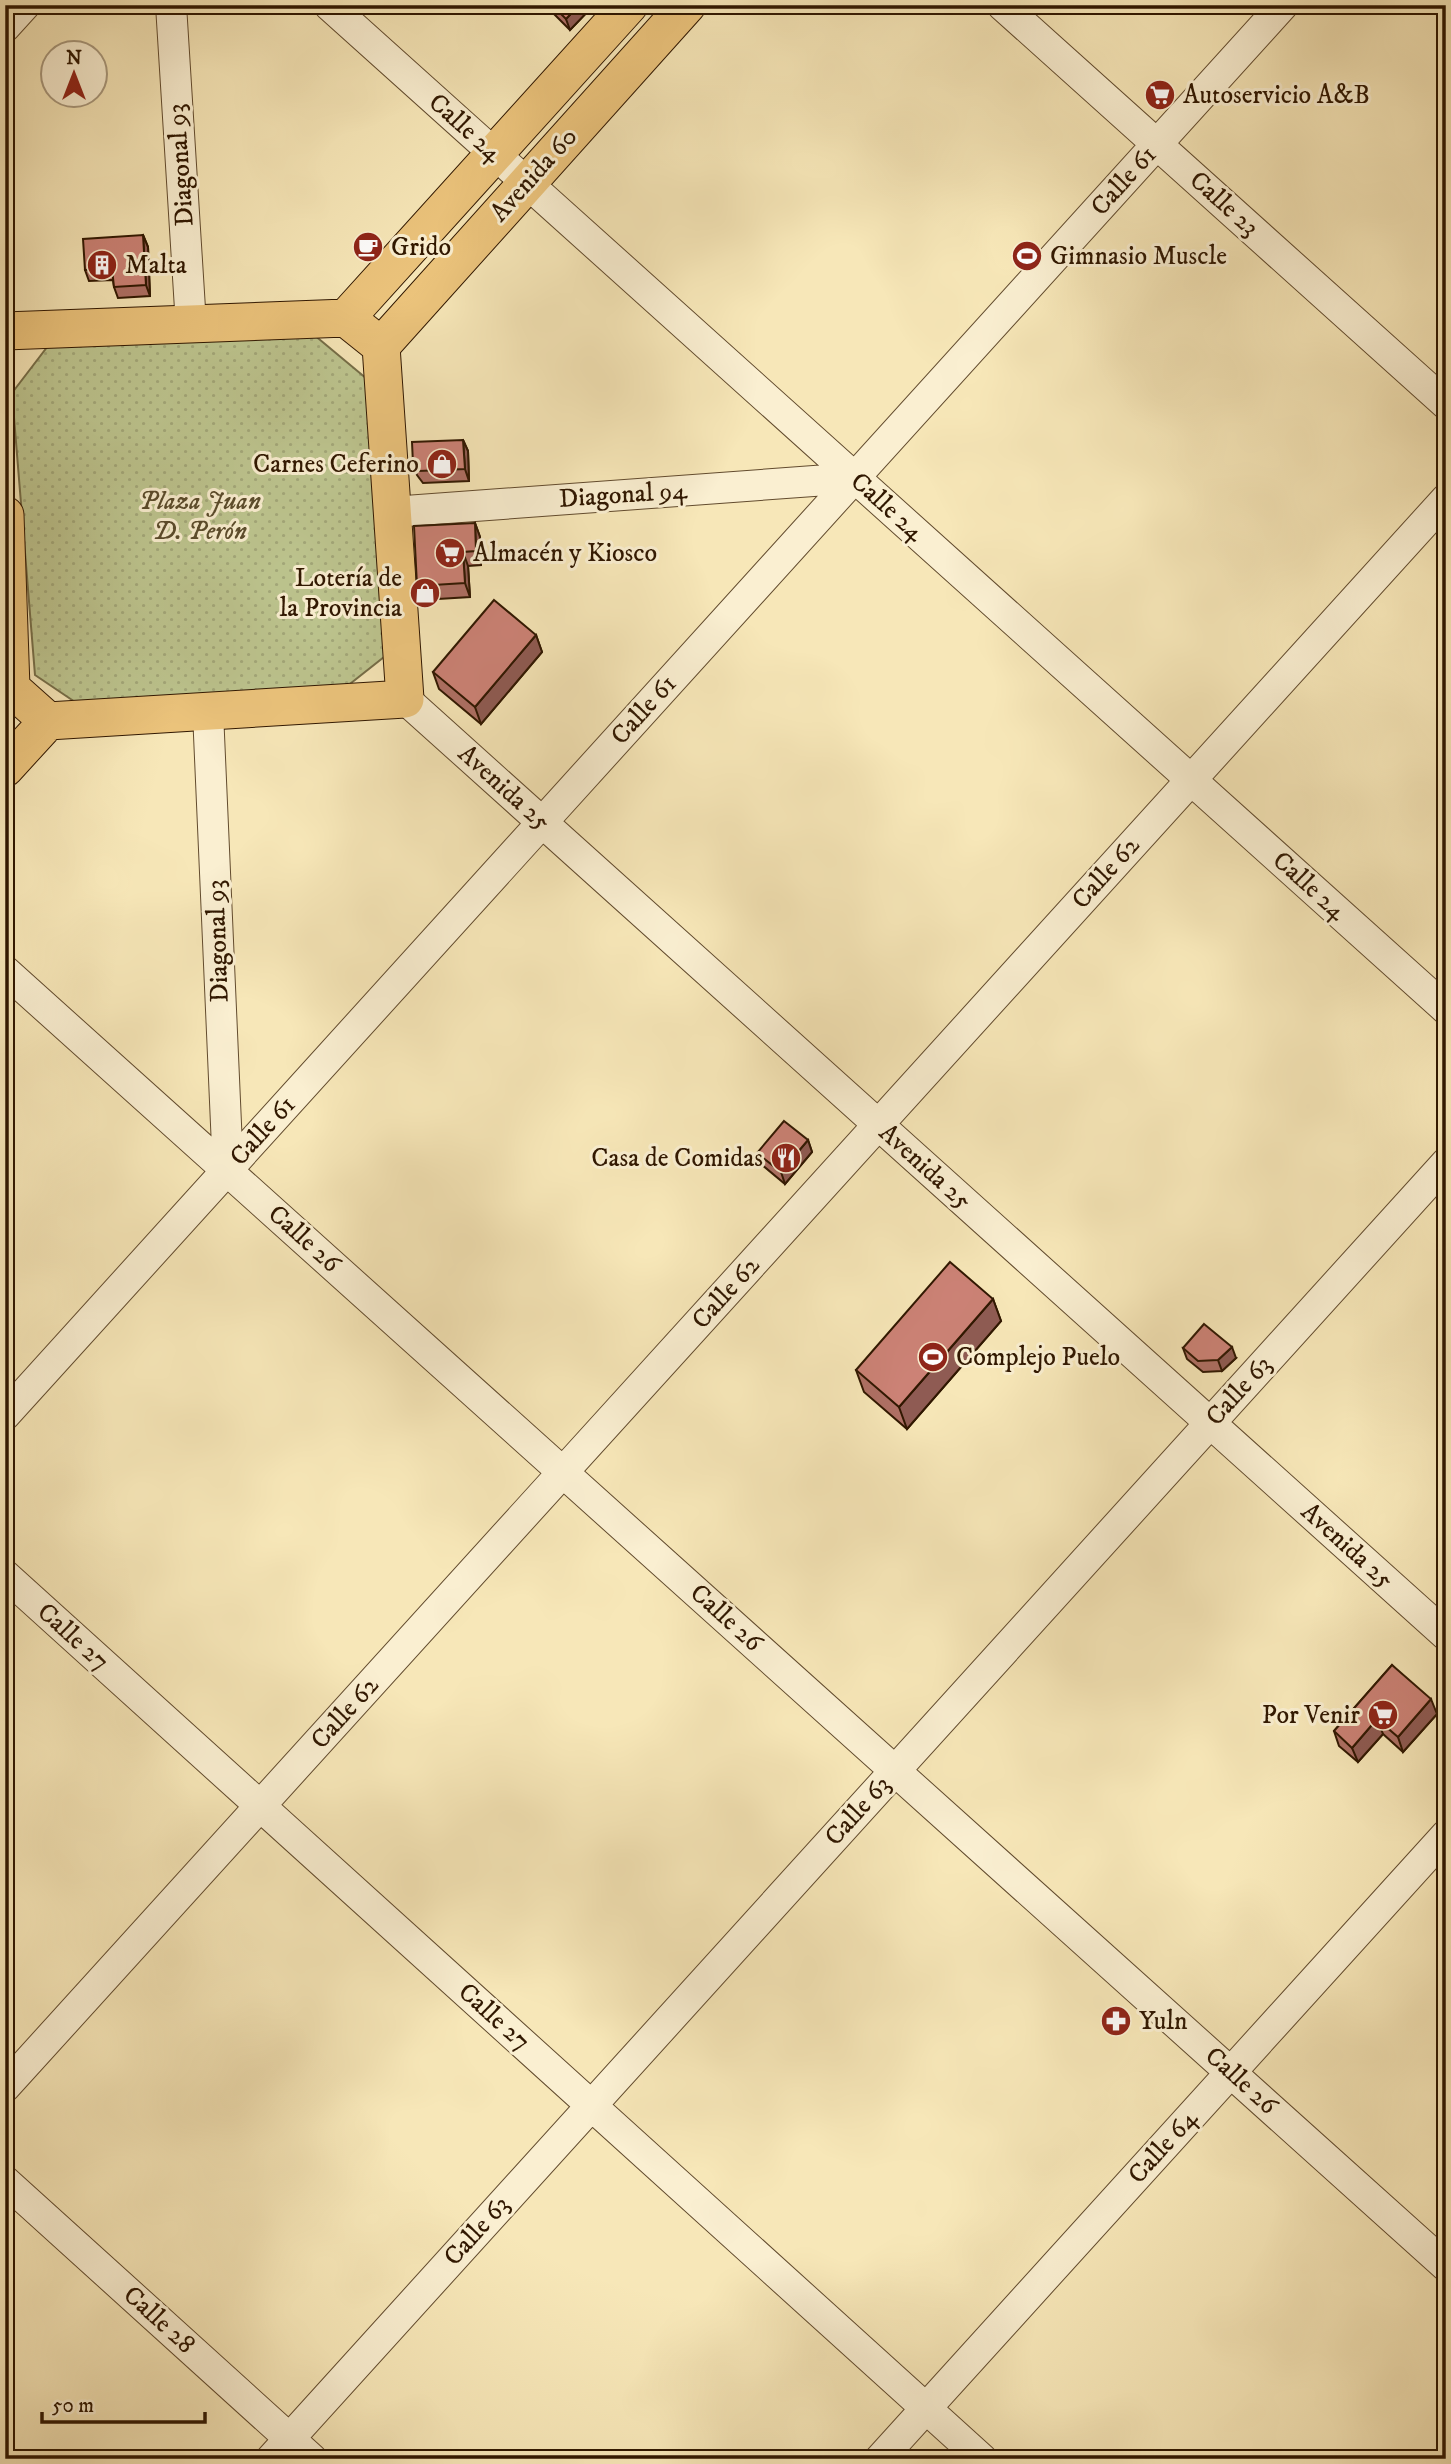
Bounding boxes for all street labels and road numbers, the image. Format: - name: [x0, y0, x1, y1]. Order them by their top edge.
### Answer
- street label: Calle 24: [421, 86, 509, 170]
- street label: Diagonal 93: [160, 102, 202, 228]
- street label: Avenida 60: [483, 121, 585, 229]
- street label: Calle 61: [1084, 139, 1164, 223]
- street label: Calle 23: [1182, 164, 1266, 244]
- street label: Calle 24: [843, 465, 931, 549]
- street label: Diagonal 94: [558, 474, 689, 516]
- street label: Calle 61: [604, 668, 684, 752]
- street label: Avenida 25: [451, 738, 557, 838]
- street label: Calle 62: [1065, 830, 1147, 916]
- street label: Calle 24: [1265, 844, 1353, 928]
- street label: Diagonal 93: [199, 879, 237, 1003]
- street label: Calle 61: [223, 1089, 303, 1173]
- street label: Avenida 25: [872, 1117, 978, 1217]
- street label: Calle 26: [261, 1198, 348, 1281]
- street label: Calle 62: [685, 1250, 767, 1336]
- street label: Calle 63: [1199, 1349, 1279, 1433]
- street label: Avenida 25: [1294, 1496, 1400, 1596]
- street label: Calle 26: [683, 1577, 770, 1660]
- street label: Calle 27: [30, 1596, 116, 1678]
- street label: Calle 62: [304, 1670, 386, 1756]
- street label: Calle 63: [818, 1769, 898, 1853]
- street label: Calle 27: [451, 1976, 537, 2058]
- street label: Calle 26: [1198, 2040, 1285, 2123]
- street label: Calle 64: [1121, 2102, 1206, 2191]
- street label: Calle 63: [437, 2189, 517, 2273]
- street label: Calle 28: [116, 2279, 202, 2361]

